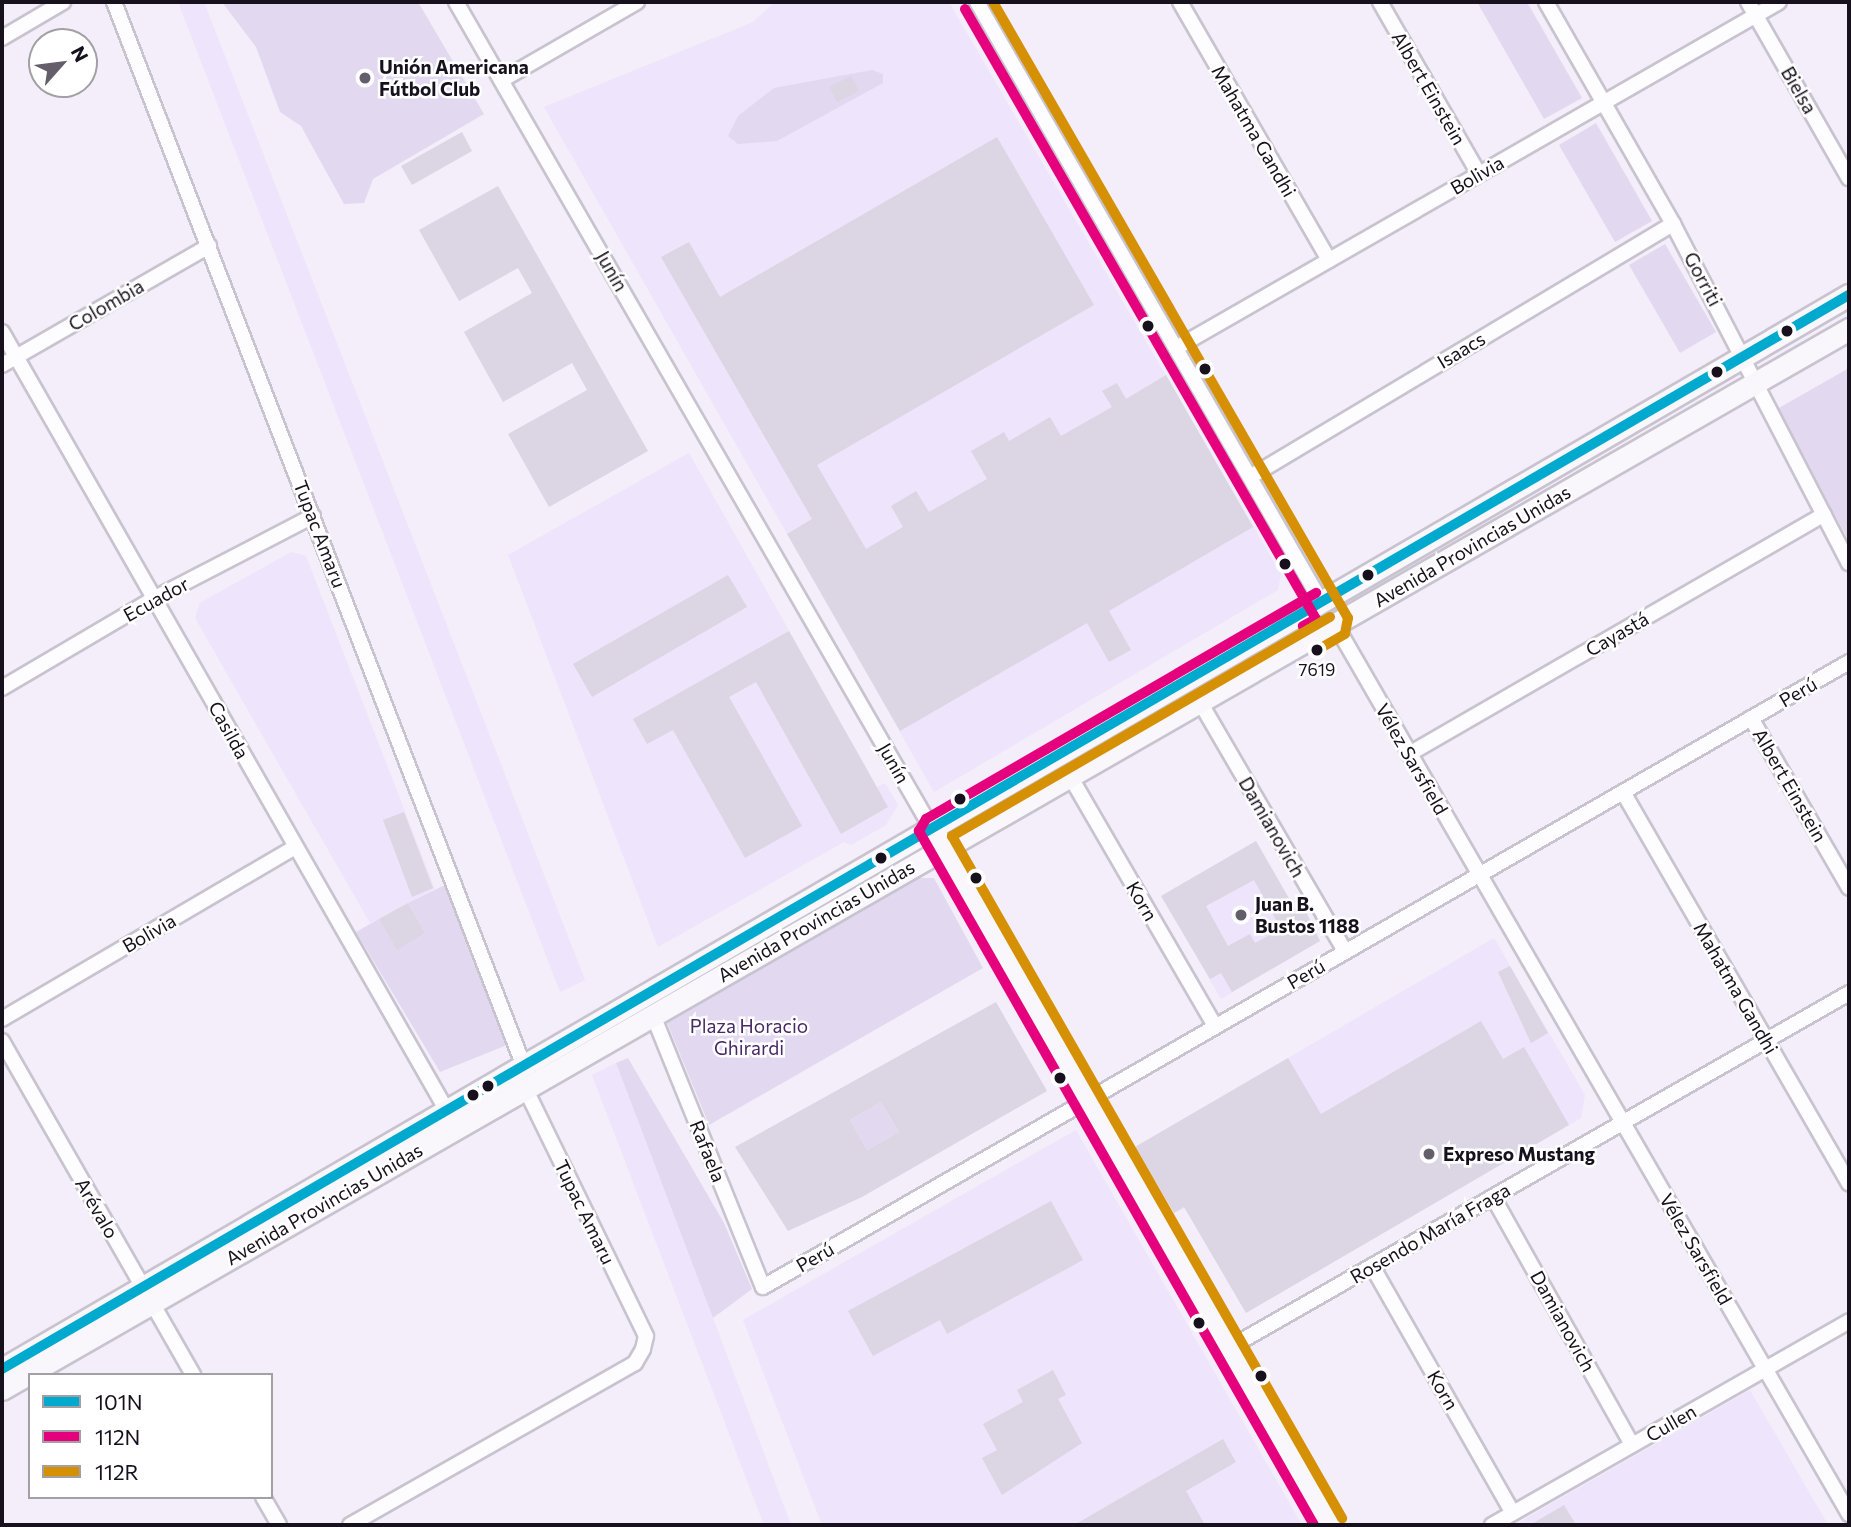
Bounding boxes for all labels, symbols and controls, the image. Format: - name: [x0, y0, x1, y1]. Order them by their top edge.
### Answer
- street label: Albert Einstein: [1387, 27, 1471, 149]
- north arrow: [28, 28, 98, 98]
- text: N: [67, 42, 94, 66]
- place label: Unión Americana Fútbol Club: [379, 56, 529, 100]
- street label: Mahatma Gandhi: [1207, 61, 1301, 201]
- street label: Bielsa: [1776, 62, 1822, 118]
- marker: Unión Americana Fútbol Club: [357, 70, 373, 86]
- street label: Bolivia: [1446, 151, 1508, 199]
- street label: Junín: [591, 247, 633, 295]
- street label: Gorriti: [1679, 248, 1727, 310]
- street label: Colombia: [64, 274, 148, 336]
- unlabelled marker: [1141, 319, 1155, 333]
- unlabelled marker: [1780, 324, 1794, 338]
- street label: Isaacs: [1433, 327, 1489, 373]
- unlabelled marker: [1198, 362, 1212, 376]
- unlabelled marker: [1710, 365, 1724, 379]
- street label: Tupac Amaru: [289, 477, 351, 591]
- street label: Avenida Provincias Unidas: [1369, 480, 1575, 612]
- unlabelled marker: [1278, 557, 1292, 571]
- unlabelled marker: [1361, 568, 1375, 582]
- street label: Ecuador: [119, 572, 193, 626]
- street label: Cayastá: [1582, 607, 1652, 661]
- marker: 7619: [1310, 643, 1324, 657]
- place label: 7619: [1299, 660, 1335, 680]
- street label: Perú: [1775, 672, 1821, 712]
- street label: Casilda: [204, 697, 254, 763]
- street label: Vélez Sarsfield: [1371, 699, 1453, 819]
- street label: Albert Einstein: [1748, 724, 1832, 846]
- street label: Junín: [873, 739, 915, 787]
- street label: Damianovich: [1234, 773, 1310, 881]
- unlabelled marker: [953, 792, 967, 806]
- unlabelled marker: [874, 851, 888, 865]
- street label: Avenida Provincias Unidas: [713, 855, 919, 987]
- unlabelled marker: [969, 871, 983, 885]
- street label: Korn: [1122, 877, 1162, 925]
- place label: Juan B. Bustos 1188: [1255, 893, 1359, 937]
- marker: Juan B. Bustos 1188: [1233, 907, 1249, 923]
- street label: Bolivia: [118, 909, 180, 957]
- street label: Mahatma Gandhi: [1689, 918, 1783, 1058]
- street label: Perú: [1283, 954, 1329, 994]
- park label: Plaza Horacio Ghirardi: [690, 1015, 808, 1059]
- unlabelled marker: [1053, 1071, 1067, 1085]
- unlabelled marker: [481, 1079, 495, 1093]
- unlabelled marker: [466, 1088, 480, 1102]
- street label: Rafaela: [685, 1117, 731, 1185]
- street label: Avenida Provincias Unidas: [221, 1138, 427, 1270]
- place label: Expreso Mustang: [1443, 1143, 1595, 1165]
- marker: Expreso Mustang: [1421, 1146, 1437, 1162]
- street label: Tupac Amaru: [550, 1156, 620, 1268]
- street label: Arévalo: [71, 1174, 123, 1242]
- street label: Rosendo María Fraga: [1346, 1178, 1514, 1288]
- street label: Vélez Sarsfield: [1655, 1189, 1737, 1309]
- street label: Perú: [792, 1237, 838, 1277]
- street label: Damianovich: [1526, 1266, 1600, 1376]
- unlabelled marker: [1192, 1316, 1206, 1330]
- street label: Korn: [1423, 1366, 1463, 1414]
- unlabelled marker: [1254, 1369, 1268, 1383]
- legend: [28, 1373, 273, 1499]
- text: 101N: [95, 1389, 143, 1414]
- street label: Cullen: [1642, 1400, 1700, 1446]
- text: 112N: [95, 1424, 140, 1449]
- text: 112R: [95, 1459, 139, 1484]

